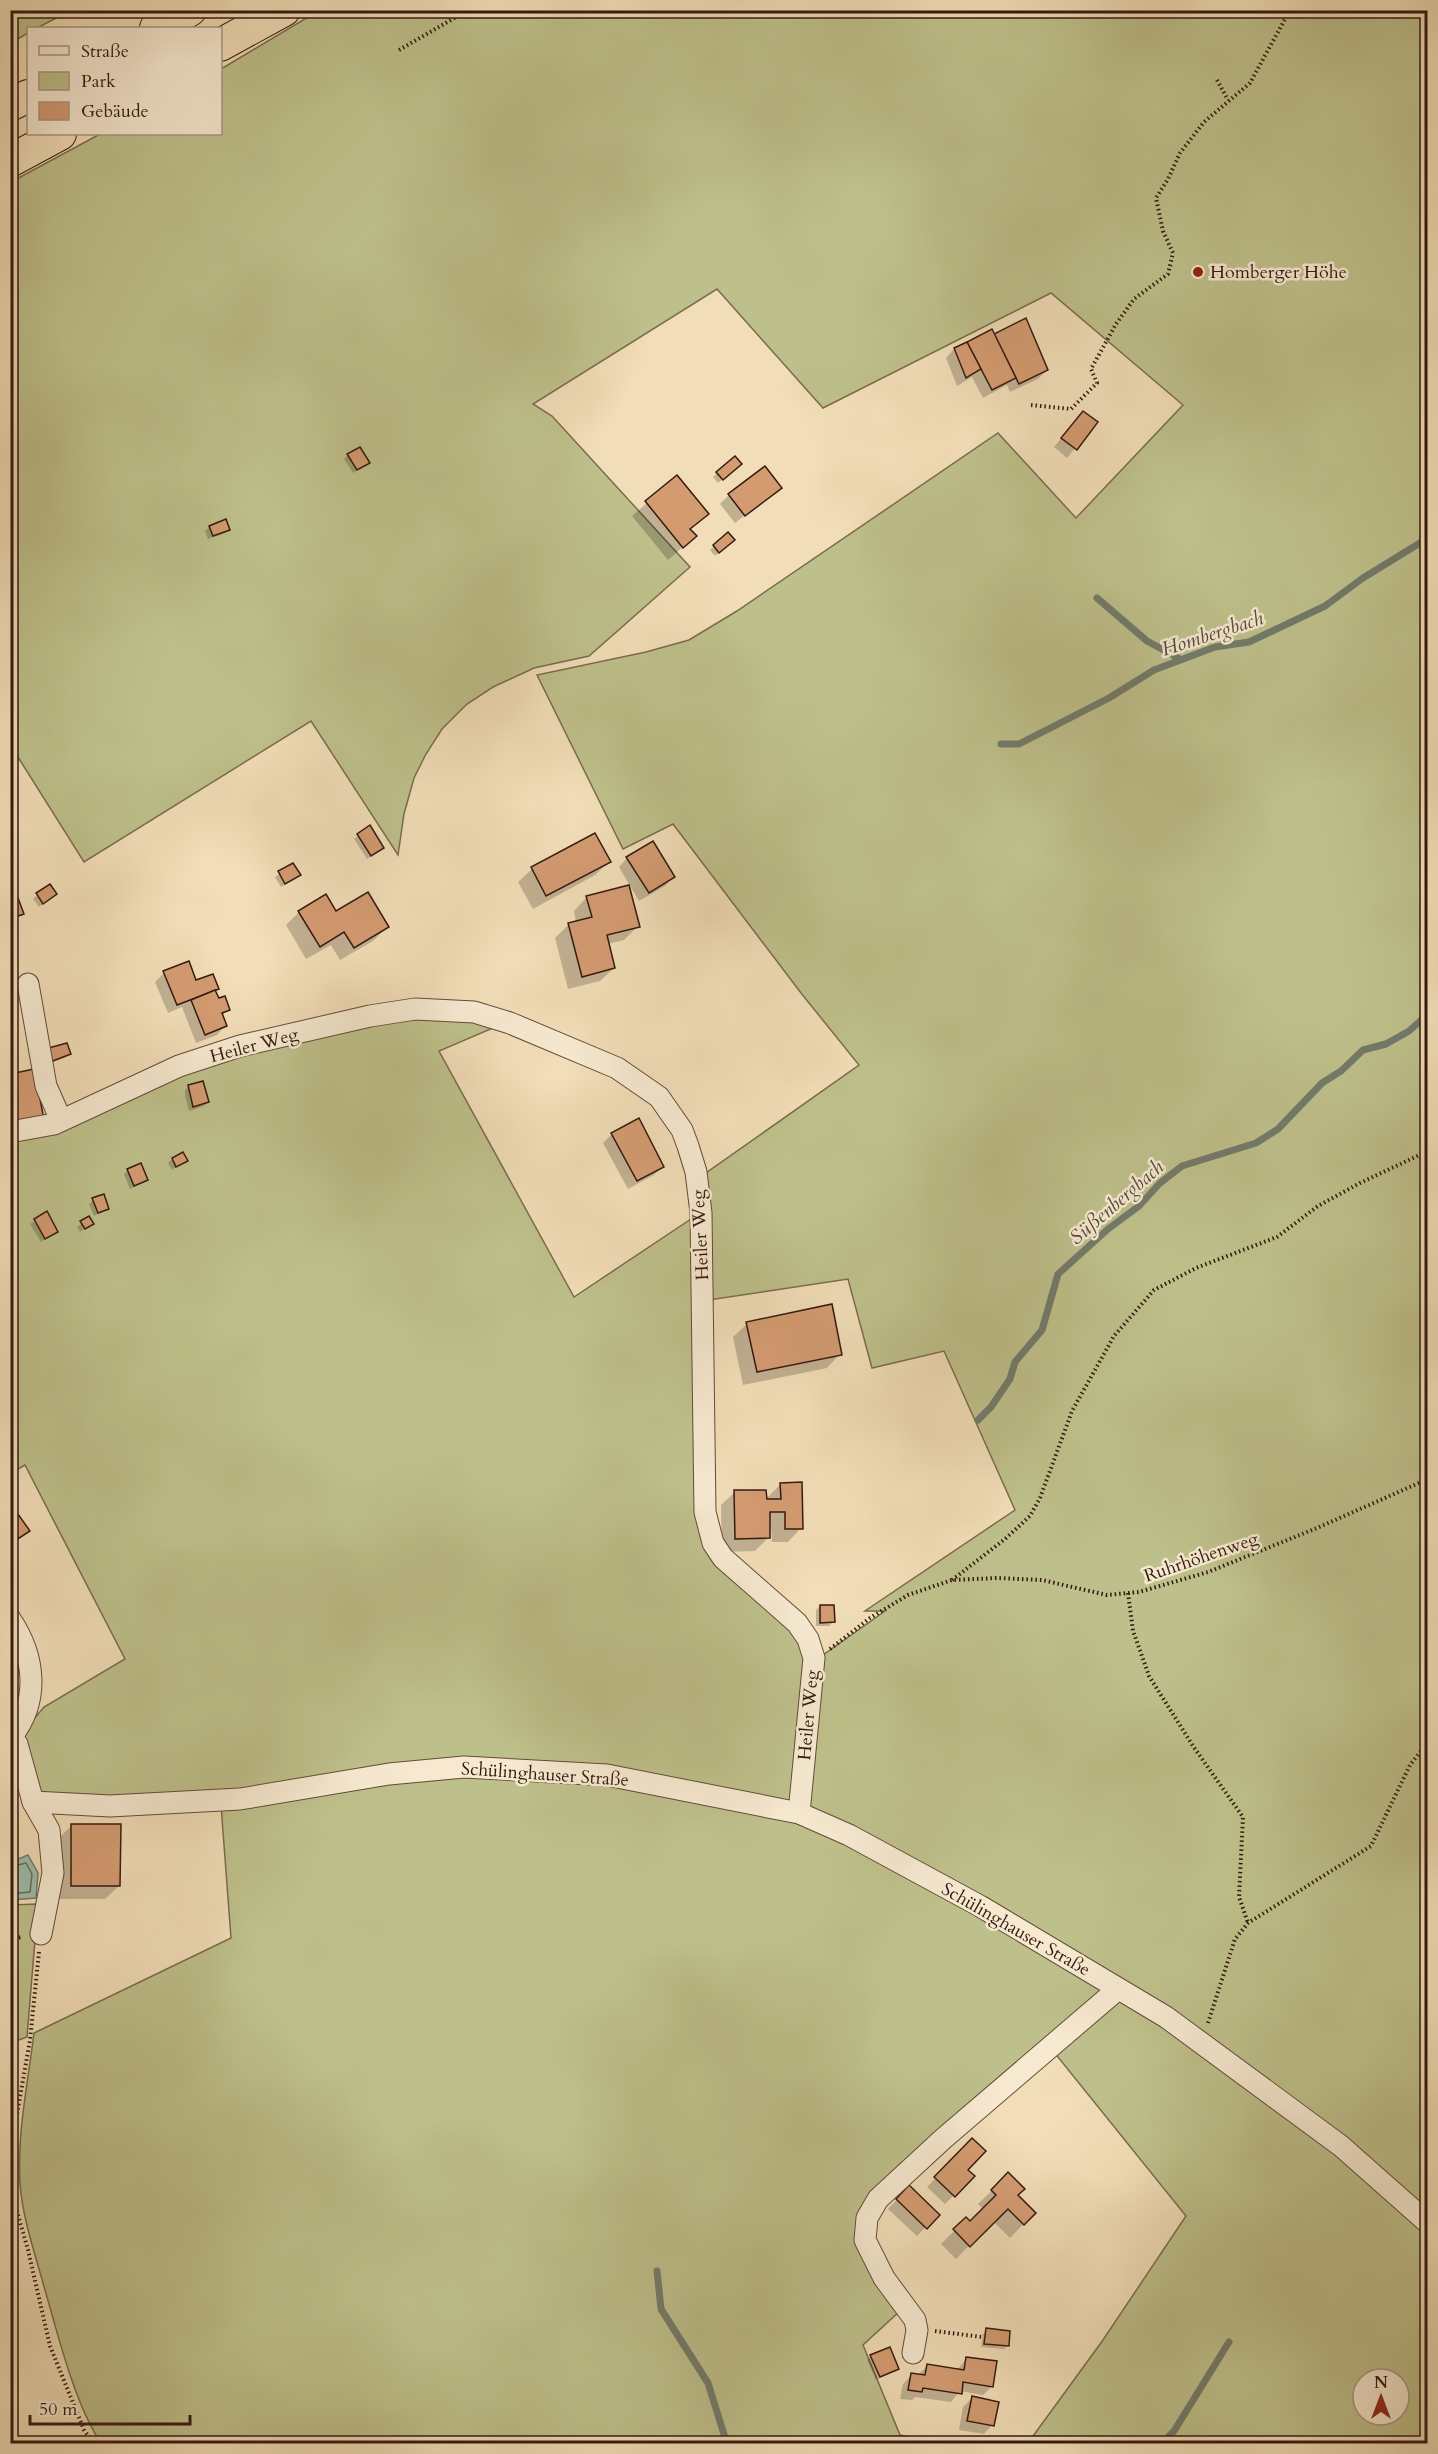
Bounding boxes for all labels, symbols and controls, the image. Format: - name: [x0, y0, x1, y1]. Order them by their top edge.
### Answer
- legend: [27, 27, 222, 135]
- text: Straße: [81, 39, 129, 64]
- text: Park: [81, 69, 116, 94]
- text: Gebäude: [81, 99, 149, 124]
- place label: Homberger Höhe: [1210, 260, 1347, 285]
- marker: Homberger Höhe: [1191, 265, 1205, 279]
- water label: Hombergbach: [1158, 604, 1267, 663]
- street label: Heiler Weg: [207, 1021, 302, 1069]
- water label: Süßenbergbach: [1063, 1154, 1170, 1251]
- street label: Heiler Weg: [686, 1188, 715, 1281]
- street label: Ruhrhöhenweg: [1141, 1526, 1263, 1589]
- street label: Heiler Weg: [792, 1668, 825, 1761]
- street label: Schülinghauser Straße: [460, 1756, 630, 1793]
- street label: Schülinghauser Straße: [937, 1877, 1095, 1982]
- north arrow: [1351, 2367, 1411, 2427]
- text: N: [1374, 2372, 1388, 2394]
- scale bar: [30, 2388, 190, 2426]
- text: 50 m: [39, 2397, 78, 2422]

